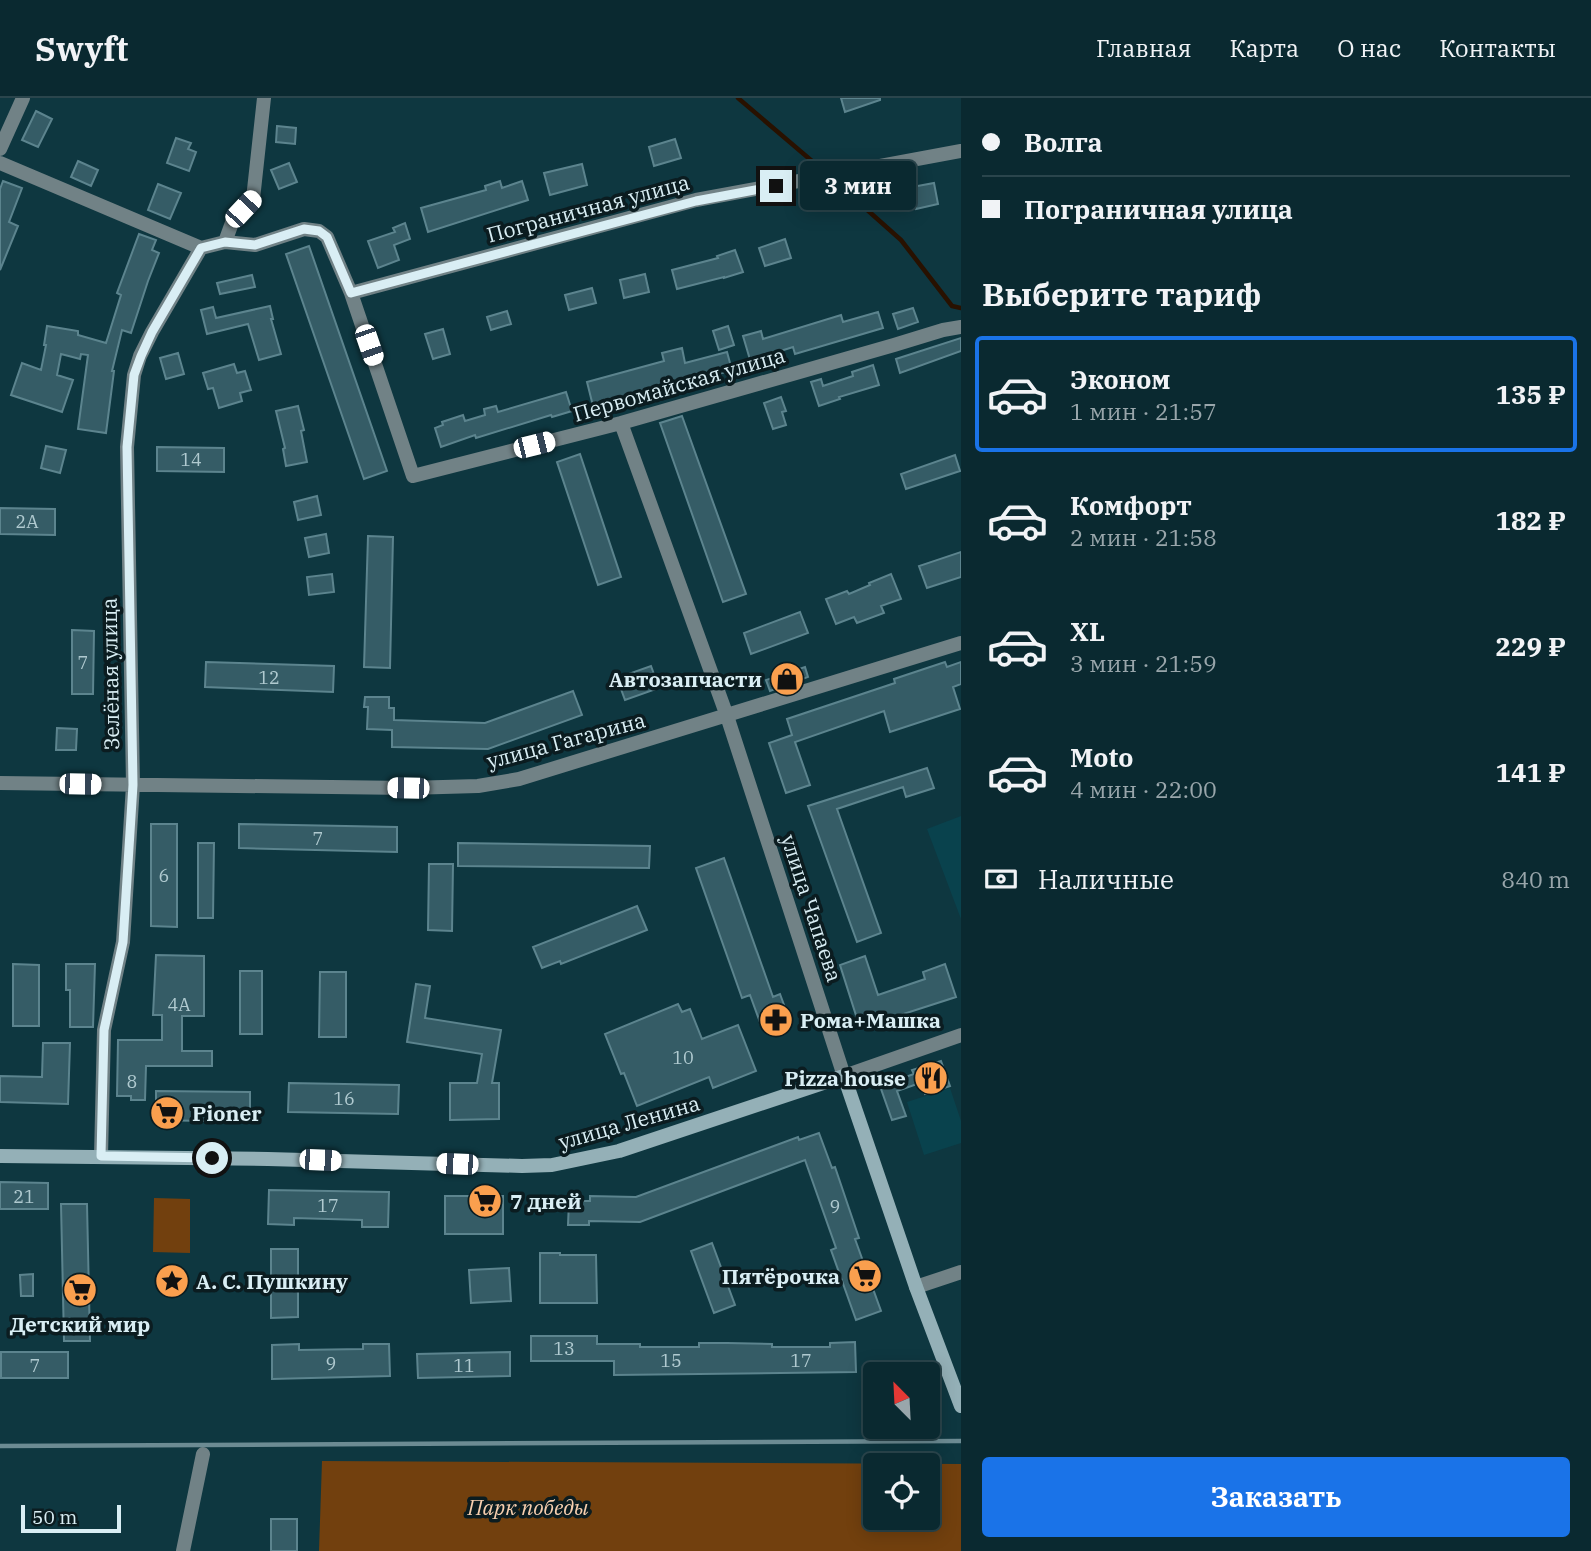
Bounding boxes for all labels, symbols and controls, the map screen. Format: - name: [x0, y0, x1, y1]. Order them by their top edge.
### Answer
- text: Swyft: [35, 27, 128, 70]
- text: Главная: [1096, 32, 1192, 64]
- text: Карта: [1230, 32, 1299, 64]
- text: О нас: [1337, 32, 1401, 64]
- text: Контакты: [1439, 32, 1556, 64]
- text: Волга: [1024, 125, 1103, 159]
- callout: 3 мин: [800, 162, 916, 210]
- street label: Пограничная улица: [484, 167, 692, 249]
- route end: [760, 170, 792, 202]
- text: 3 мин: [824, 170, 892, 200]
- car: [221, 186, 266, 232]
- text: Пограничная улица: [1024, 192, 1293, 226]
- text: Выберите тариф: [982, 273, 1262, 315]
- car: [353, 322, 386, 368]
- street label: Первомайская улица: [570, 340, 788, 428]
- text: Эконом: [1070, 362, 1171, 396]
- icon: car: [986, 363, 1049, 426]
- text: 135 ₽: [1495, 377, 1566, 411]
- text: 1 мин · 21:57: [1070, 396, 1217, 426]
- car: [512, 430, 557, 460]
- house number: 14: [180, 448, 202, 471]
- text: Комфорт: [1070, 488, 1192, 522]
- icon: car: [986, 489, 1049, 552]
- text: 182 ₽: [1495, 503, 1566, 537]
- house number: 2А: [15, 510, 39, 533]
- text: 2 мин · 21:58: [1070, 522, 1217, 552]
- street label: Зелёная улица: [95, 598, 125, 750]
- text: XL: [1070, 614, 1105, 648]
- icon: car: [986, 615, 1049, 678]
- text: 229 ₽: [1495, 629, 1566, 663]
- text: 3 мин · 21:59: [1070, 648, 1217, 678]
- house number: 7: [78, 651, 88, 674]
- shop icon: Автозапчасти: [768, 660, 806, 698]
- place label: Автозапчасти: [609, 665, 762, 693]
- house number: 12: [258, 666, 280, 689]
- street label: улица Гагарина: [484, 705, 648, 775]
- text: Moto: [1070, 740, 1133, 774]
- icon: car: [986, 741, 1049, 804]
- text: 141 ₽: [1495, 755, 1566, 789]
- car: [59, 773, 102, 795]
- text: 4 мин · 22:00: [1070, 774, 1217, 804]
- car: [387, 777, 430, 799]
- house number: 7: [313, 827, 323, 850]
- street label: улица Чапаева: [775, 831, 849, 985]
- icon: cash: [982, 860, 1020, 898]
- text: Наличные: [1038, 862, 1174, 896]
- house number: 6: [159, 864, 169, 887]
- text: 840 m: [1501, 864, 1570, 894]
- house number: 4А: [167, 993, 191, 1016]
- pharmacy icon: Рома+Машка: [757, 1001, 795, 1039]
- place label: Рома+Машка: [800, 1006, 941, 1034]
- house number: 10: [672, 1046, 694, 1069]
- restaurant icon: Pizza house: [912, 1059, 950, 1097]
- place label: Pizza house: [784, 1064, 906, 1092]
- house number: 8: [127, 1070, 137, 1093]
- house number: 16: [333, 1087, 355, 1110]
- street label: улица Ленина: [555, 1088, 703, 1156]
- supermarket icon: Pioner: [148, 1094, 186, 1132]
- place label: Pioner: [192, 1099, 262, 1127]
- route start: [196, 1142, 228, 1174]
- car: [299, 1149, 342, 1171]
- car: [436, 1153, 479, 1175]
- supermarket icon: 7 дней: [466, 1182, 504, 1220]
- house number: 21: [13, 1185, 35, 1208]
- place label: 7 дней: [510, 1187, 582, 1215]
- house number: 17: [317, 1194, 339, 1217]
- house number: 9: [830, 1195, 840, 1218]
- supermarket icon: Пятёрочка: [846, 1257, 884, 1295]
- place icon: А. С. Пушкину: [153, 1262, 191, 1300]
- place label: Пятёрочка: [722, 1262, 840, 1290]
- place label: А. С. Пушкину: [196, 1267, 348, 1295]
- supermarket icon: Детский мир: [61, 1271, 99, 1309]
- place label: Детский мир: [10, 1310, 150, 1338]
- house number: 13: [553, 1337, 575, 1360]
- house number: 15: [660, 1349, 682, 1372]
- house number: 17: [790, 1349, 812, 1372]
- house number: 9: [326, 1352, 336, 1375]
- house number: 7: [30, 1354, 40, 1377]
- house number: 11: [453, 1354, 475, 1377]
- north arrow: [863, 1362, 940, 1438]
- map controls: [863, 1362, 940, 1530]
- button: locate: [863, 1453, 940, 1530]
- button: Заказать: [982, 1457, 1570, 1537]
- park label: Парк победы: [466, 1493, 589, 1521]
- scale bar: [21, 1502, 121, 1534]
- text: 50 m: [32, 1505, 77, 1529]

